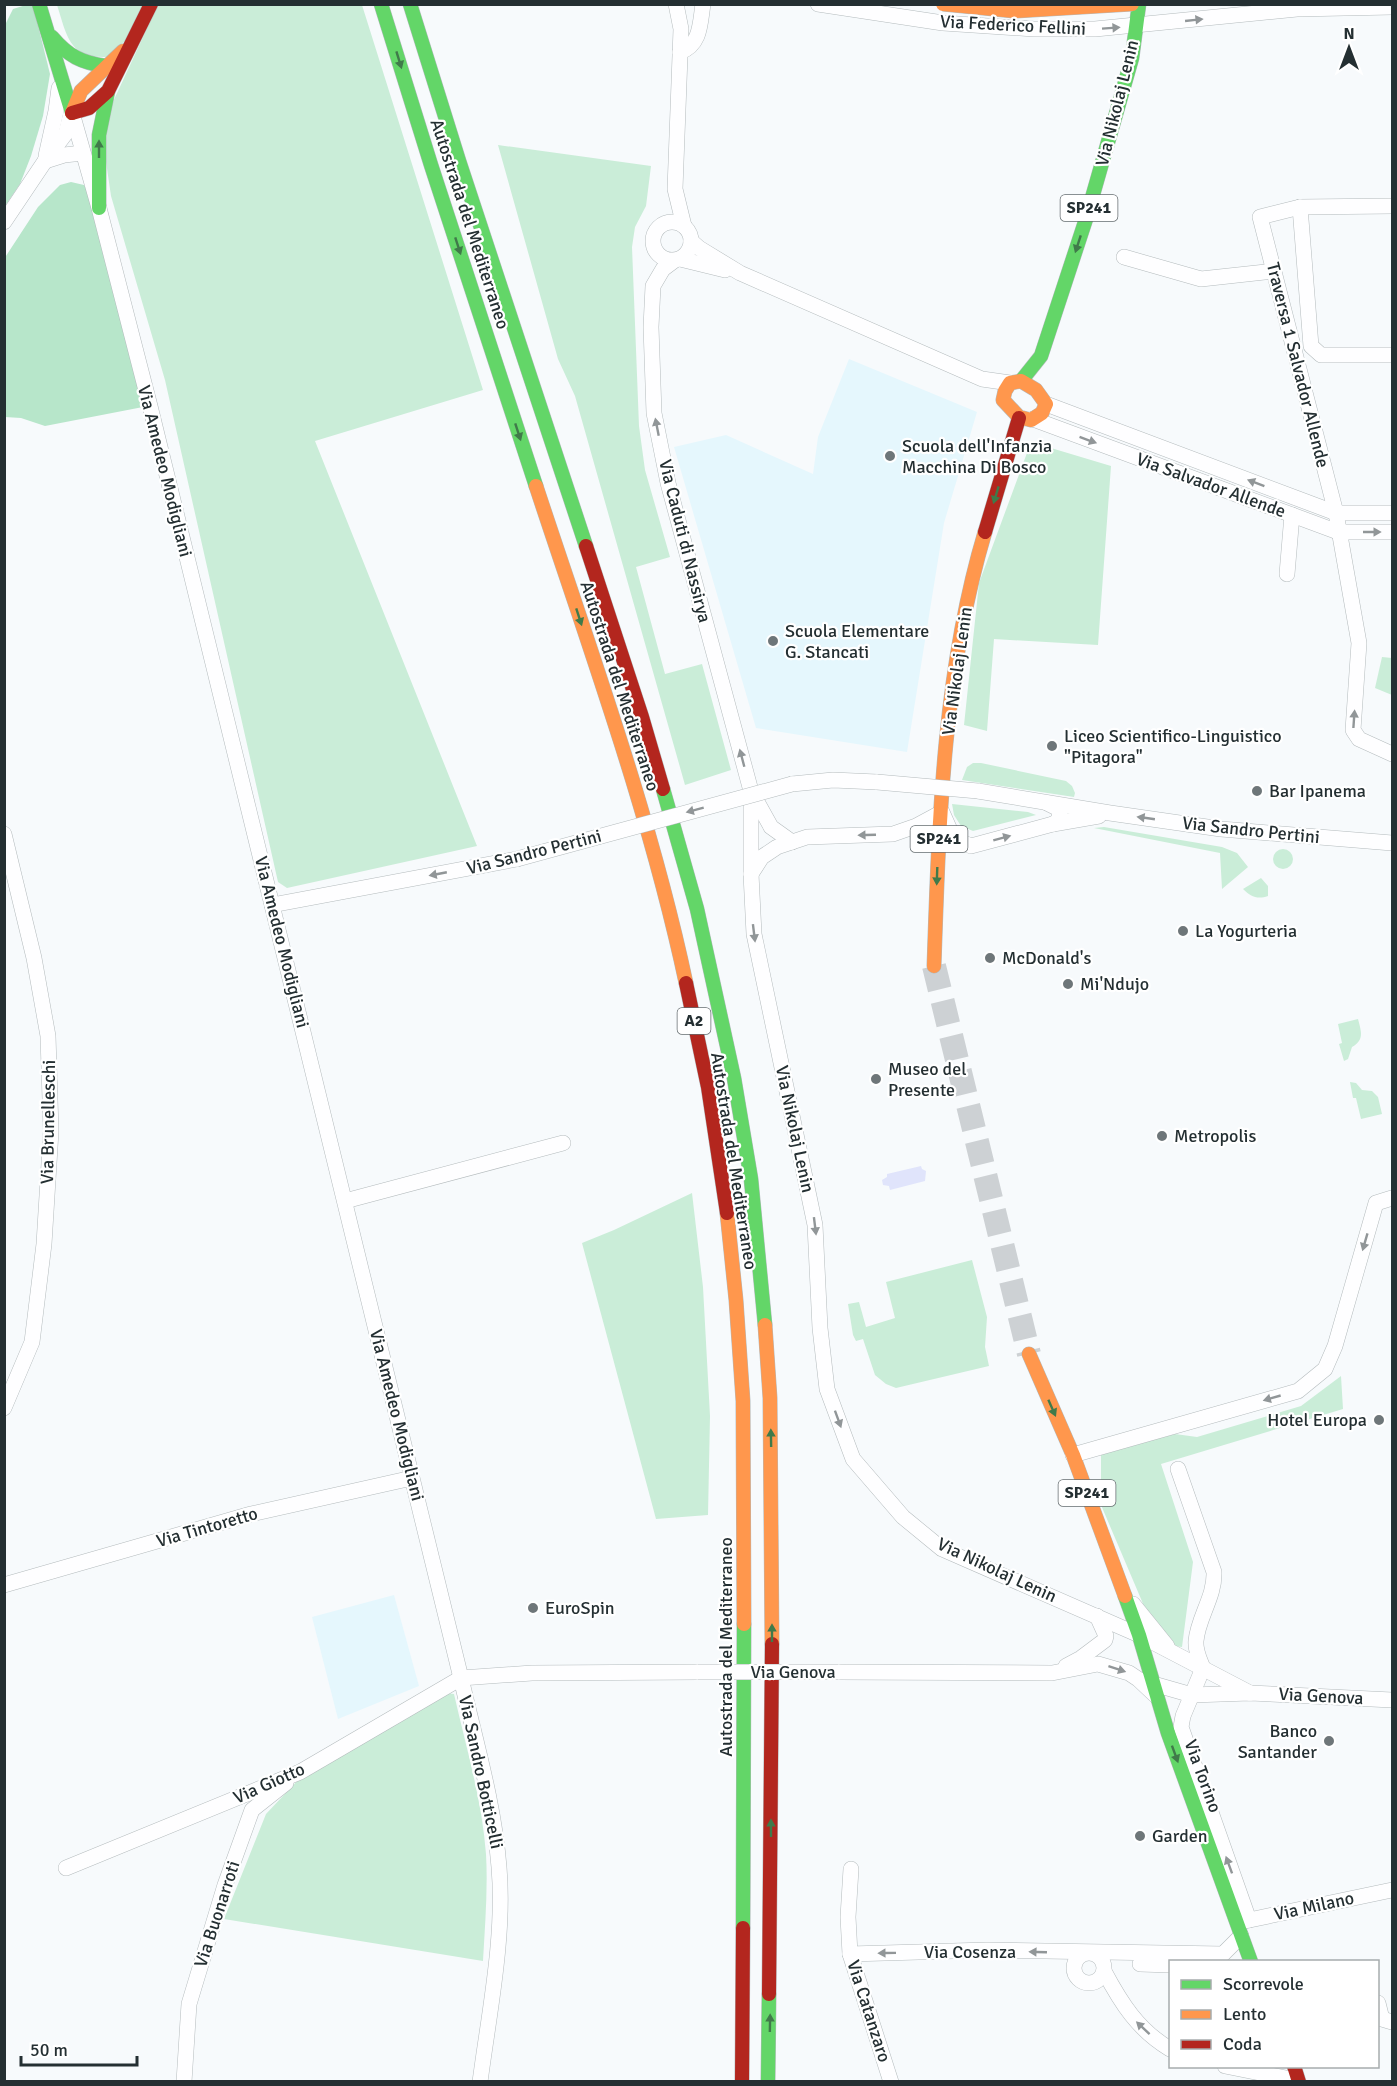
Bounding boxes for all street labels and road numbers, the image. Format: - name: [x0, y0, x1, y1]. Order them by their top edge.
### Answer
- street label: Via Federico Fellini: [940, 10, 1086, 40]
- street label: Via Nikolaj Lenin: [1091, 38, 1143, 168]
- street label: Autostrada del Mediterraneo: [426, 116, 514, 332]
- road number: SP241: [1060, 195, 1118, 221]
- street label: Traversa 1 Salvador Allende: [1262, 260, 1334, 470]
- street label: Via Amedeo Modigliani: [133, 383, 197, 559]
- street label: Via Salvador Allende: [1133, 448, 1289, 522]
- street label: Via Caduti di Nassirya: [654, 457, 716, 625]
- street label: Autostrada del Mediterraneo: [576, 578, 664, 794]
- street label: Via Nikolaj Lenin: [937, 605, 977, 737]
- street label: Via Sandro Pertini: [1181, 812, 1321, 848]
- street label: Via Sandro Pertini: [464, 825, 604, 879]
- road number: SP241: [910, 826, 968, 852]
- street label: Via Amedeo Modigliani: [250, 854, 314, 1030]
- road number: A2: [678, 1008, 710, 1034]
- street label: Autostrada del Mediterraneo: [706, 1051, 762, 1271]
- street label: Via Brunelleschi: [36, 1060, 60, 1184]
- street label: Via Nikolaj Lenin: [771, 1063, 819, 1195]
- street label: Via Amedeo Modigliani: [365, 1327, 429, 1503]
- road number: SP241: [1058, 1480, 1116, 1506]
- street label: Via Tintoretto: [154, 1502, 260, 1552]
- street label: Via Nikolaj Lenin: [934, 1533, 1060, 1607]
- street label: Autostrada del Mediterraneo: [715, 1537, 737, 1757]
- street label: Via Genova: [750, 1661, 836, 1683]
- street label: Via Genova: [1278, 1683, 1364, 1709]
- street label: Via Sandro Botticelli: [454, 1693, 508, 1851]
- street label: Via Torino: [1180, 1737, 1226, 1815]
- street label: Via Giotto: [230, 1758, 308, 1808]
- street label: Via Buonarroti: [189, 1858, 245, 1970]
- street label: Via Milano: [1272, 1887, 1356, 1925]
- street label: Via Cosenza: [924, 1941, 1016, 1963]
- street label: Via Catanzaro: [842, 1957, 896, 2065]

